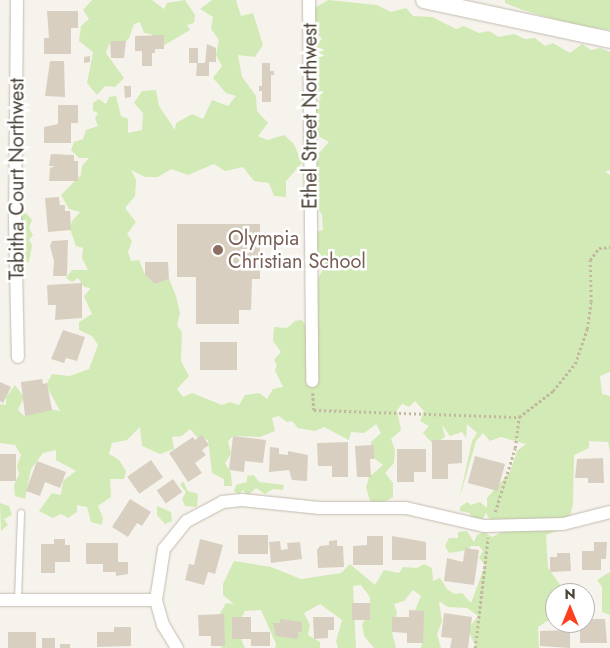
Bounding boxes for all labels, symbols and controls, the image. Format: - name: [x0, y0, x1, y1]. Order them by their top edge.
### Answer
- street label: Ethel Street Northwest: [298, 23, 322, 209]
- street label: Tabitha Court Northwest: [5, 78, 29, 280]
- place label: Olympia Christian School: [228, 226, 366, 273]
- marker: Olympia Christian School: [212, 244, 224, 256]
- north arrow: [545, 583, 595, 633]
- text: N: [564, 584, 576, 604]

